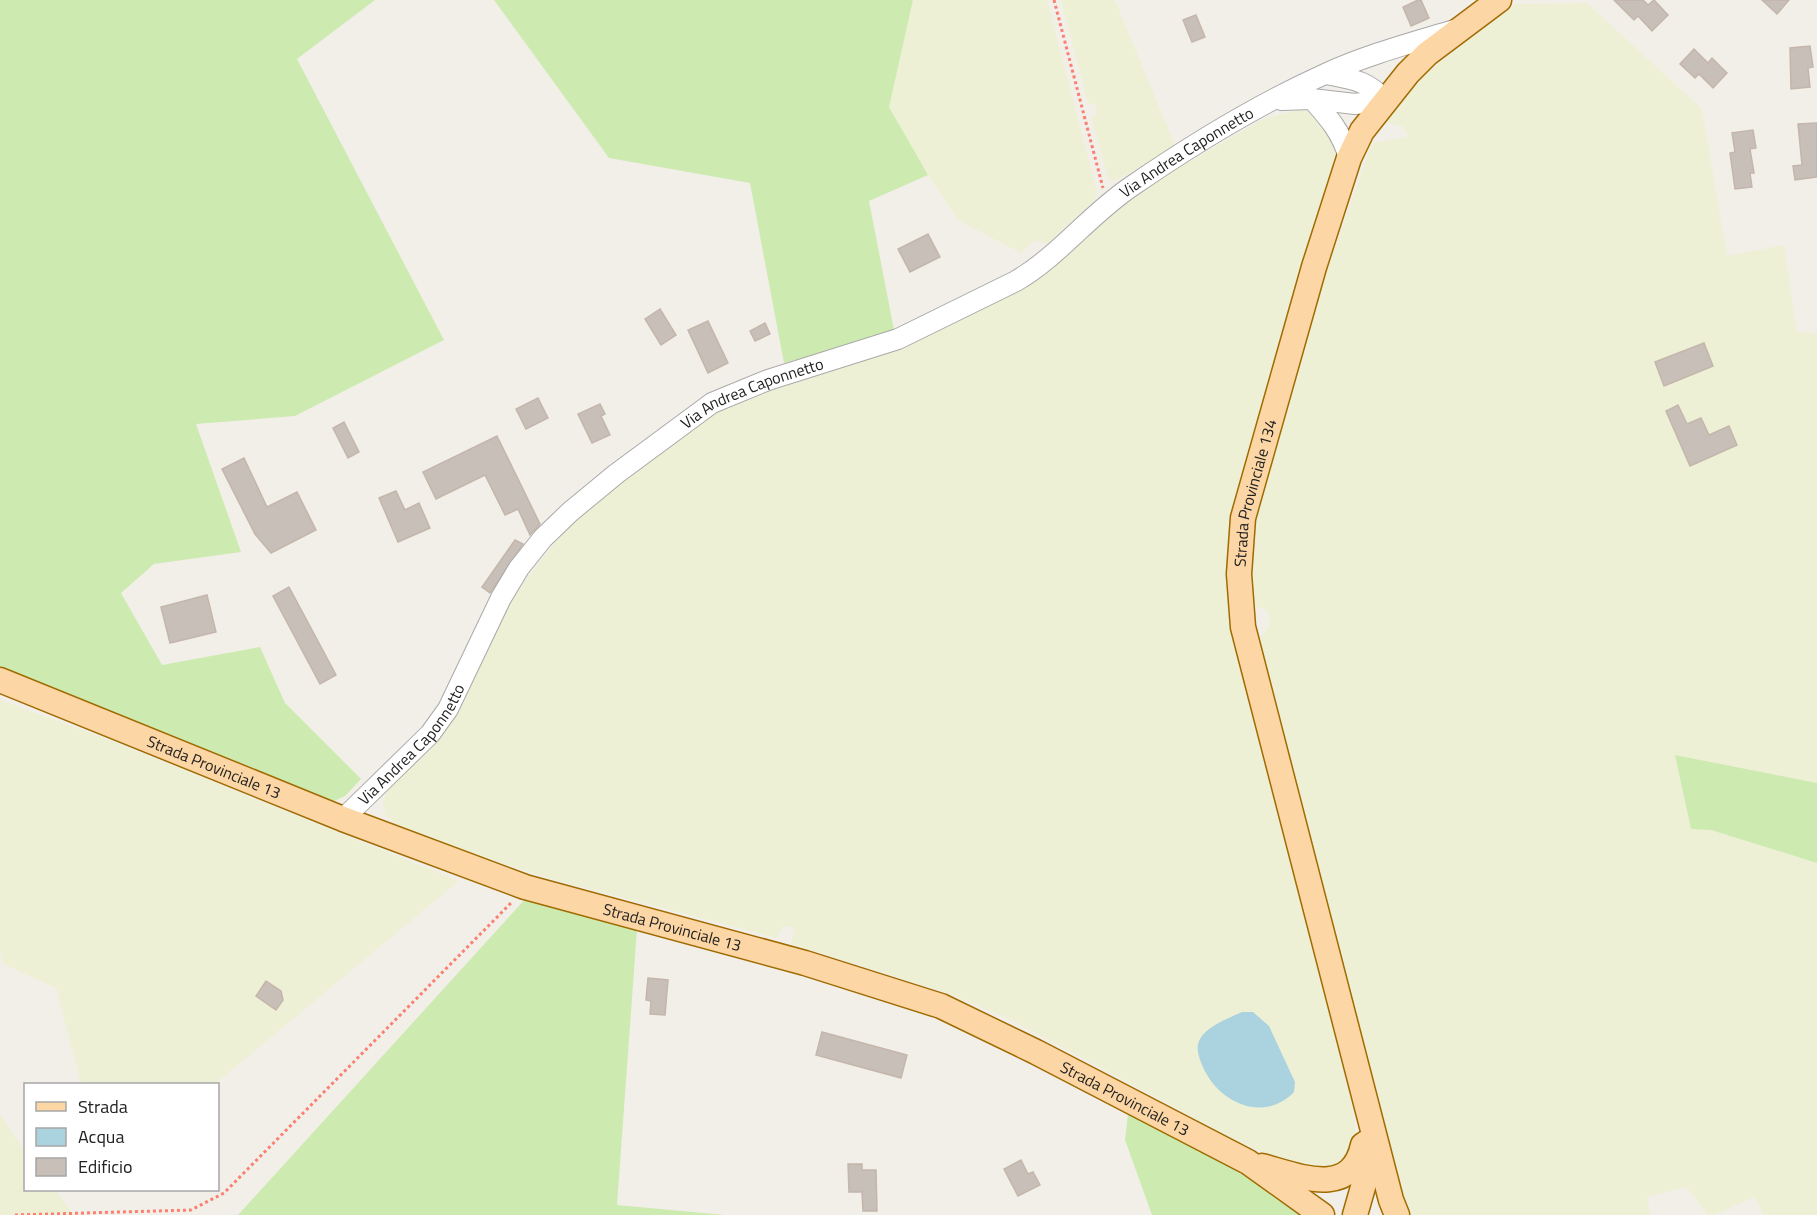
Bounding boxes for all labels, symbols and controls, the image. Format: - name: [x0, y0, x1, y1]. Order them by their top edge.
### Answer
- street label: Via Andrea Caponnetto: [1114, 101, 1258, 203]
- street label: Via Andrea Caponnetto: [675, 351, 826, 434]
- street label: Strada Provinciale 134: [1228, 416, 1282, 568]
- street label: Via Andrea Caponnetto: [352, 680, 470, 810]
- street label: Strada Provinciale 13: [144, 729, 285, 805]
- street label: Strada Provinciale 13: [600, 897, 744, 957]
- street label: Strada Provinciale 13: [1056, 1055, 1194, 1142]
- legend: [24, 1083, 219, 1191]
- text: Strada: [78, 1093, 128, 1120]
- text: Acqua: [78, 1123, 124, 1150]
- text: Edificio: [78, 1153, 132, 1180]

